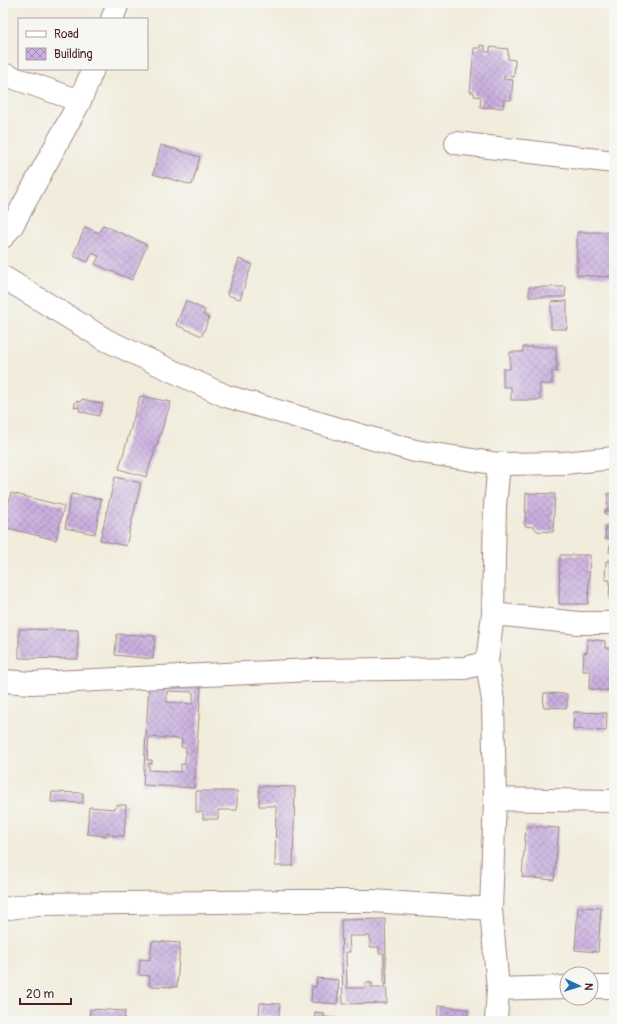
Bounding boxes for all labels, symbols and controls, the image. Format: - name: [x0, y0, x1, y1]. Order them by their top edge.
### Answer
- legend: [18, 18, 148, 70]
- text: Road: [54, 27, 79, 42]
- text: Building: [54, 47, 93, 62]
- north arrow: [559, 966, 599, 1006]
- scale bar: [20, 980, 71, 1006]
- text: N: [582, 982, 595, 991]
- text: 20 m: [26, 987, 55, 1002]

